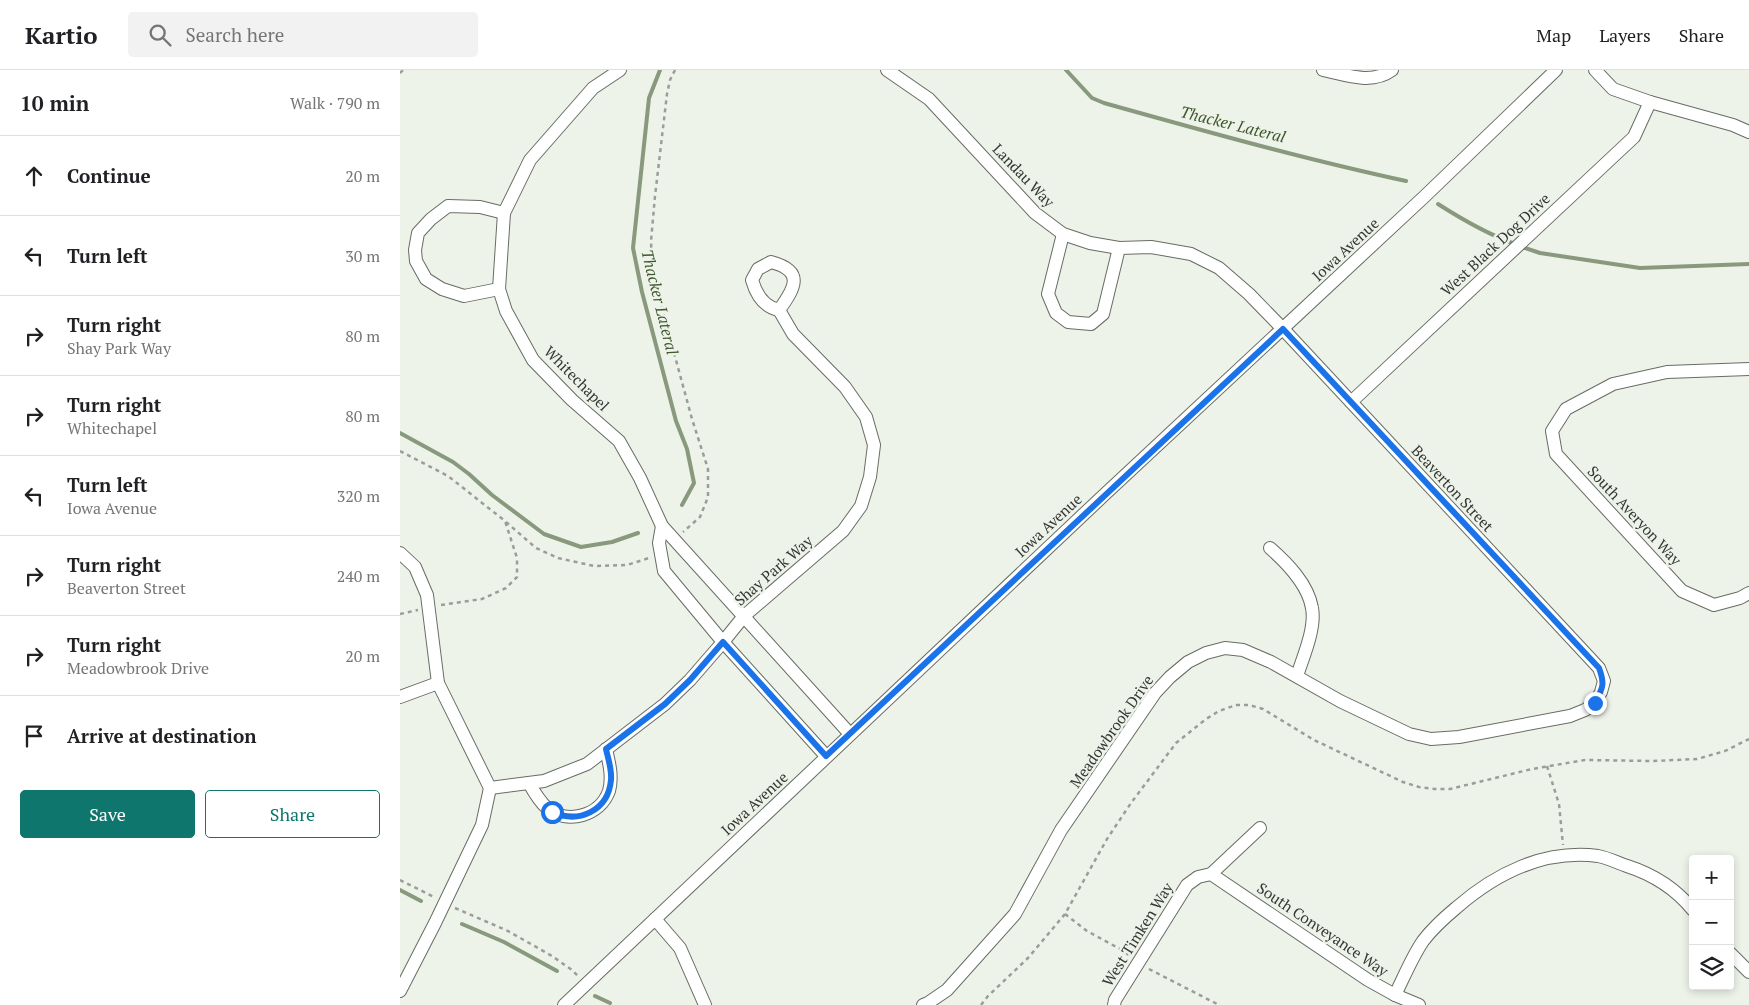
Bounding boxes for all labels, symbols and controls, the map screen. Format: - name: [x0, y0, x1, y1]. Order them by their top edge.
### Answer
- search box: [128, 12, 478, 57]
- text: Kartio: [25, 19, 98, 51]
- icon: search: [146, 21, 174, 49]
- text: Search here: [186, 22, 284, 47]
- text: Map: [1536, 23, 1571, 47]
- text: Layers: [1599, 23, 1651, 47]
- text: Share: [1679, 23, 1724, 47]
- text: 10 min: [20, 89, 89, 117]
- text: Walk · 790 m: [290, 92, 380, 114]
- water label: Thacker Lateral: [1178, 100, 1288, 148]
- street label: Landau Way: [989, 139, 1060, 211]
- icon: ahead: [20, 162, 48, 190]
- text: Continue: [67, 163, 151, 188]
- text: 20 m: [345, 165, 380, 187]
- street label: West Black Dog Drive: [1436, 188, 1554, 300]
- street label: Iowa Avenue: [1307, 213, 1383, 285]
- icon: left: [20, 242, 48, 270]
- text: Turn left: [67, 243, 148, 268]
- text: 30 m: [345, 245, 380, 267]
- water label: Thacker Lateral: [636, 247, 684, 357]
- text: Turn right: [67, 312, 161, 337]
- icon: right: [20, 322, 48, 350]
- text: 80 m: [345, 325, 380, 347]
- text: Shay Park Way: [67, 337, 171, 359]
- street label: Whitechapel: [540, 341, 614, 415]
- text: Turn right: [67, 392, 161, 417]
- icon: right: [20, 402, 48, 430]
- text: 80 m: [345, 405, 380, 427]
- text: Whitechapel: [67, 417, 157, 439]
- street label: Beaverton Street: [1408, 440, 1499, 536]
- street label: South Averyon Way: [1584, 461, 1687, 569]
- text: Turn left: [67, 472, 148, 497]
- icon: left: [20, 482, 48, 510]
- text: 320 m: [337, 485, 380, 507]
- street label: Iowa Avenue: [1010, 489, 1086, 561]
- text: Iowa Avenue: [67, 497, 157, 519]
- street label: Shay Park Way: [730, 530, 817, 610]
- text: Turn right: [67, 552, 161, 577]
- icon: right: [20, 562, 48, 590]
- text: 240 m: [337, 565, 380, 587]
- text: Beaverton Street: [67, 577, 186, 599]
- text: Turn right: [67, 632, 161, 657]
- icon: right: [20, 642, 48, 670]
- text: 20 m: [345, 645, 380, 667]
- text: Meadowbrook Drive: [67, 657, 209, 679]
- street label: Meadowbrook Drive: [1065, 671, 1157, 791]
- route end: [1584, 692, 1607, 715]
- icon: arrive: [20, 722, 48, 750]
- text: Arrive at destination: [67, 723, 256, 748]
- street label: Iowa Avenue: [716, 767, 792, 839]
- button: Save: [20, 790, 195, 838]
- button: Share: [205, 790, 380, 838]
- route start: [541, 801, 564, 824]
- map controls: [1689, 855, 1734, 990]
- button: +: [1689, 855, 1734, 900]
- street label: West Timken Way: [1097, 878, 1177, 990]
- street label: South Conveyance Way: [1253, 878, 1393, 981]
- button: −: [1689, 900, 1734, 945]
- button: layers: [1689, 945, 1734, 990]

